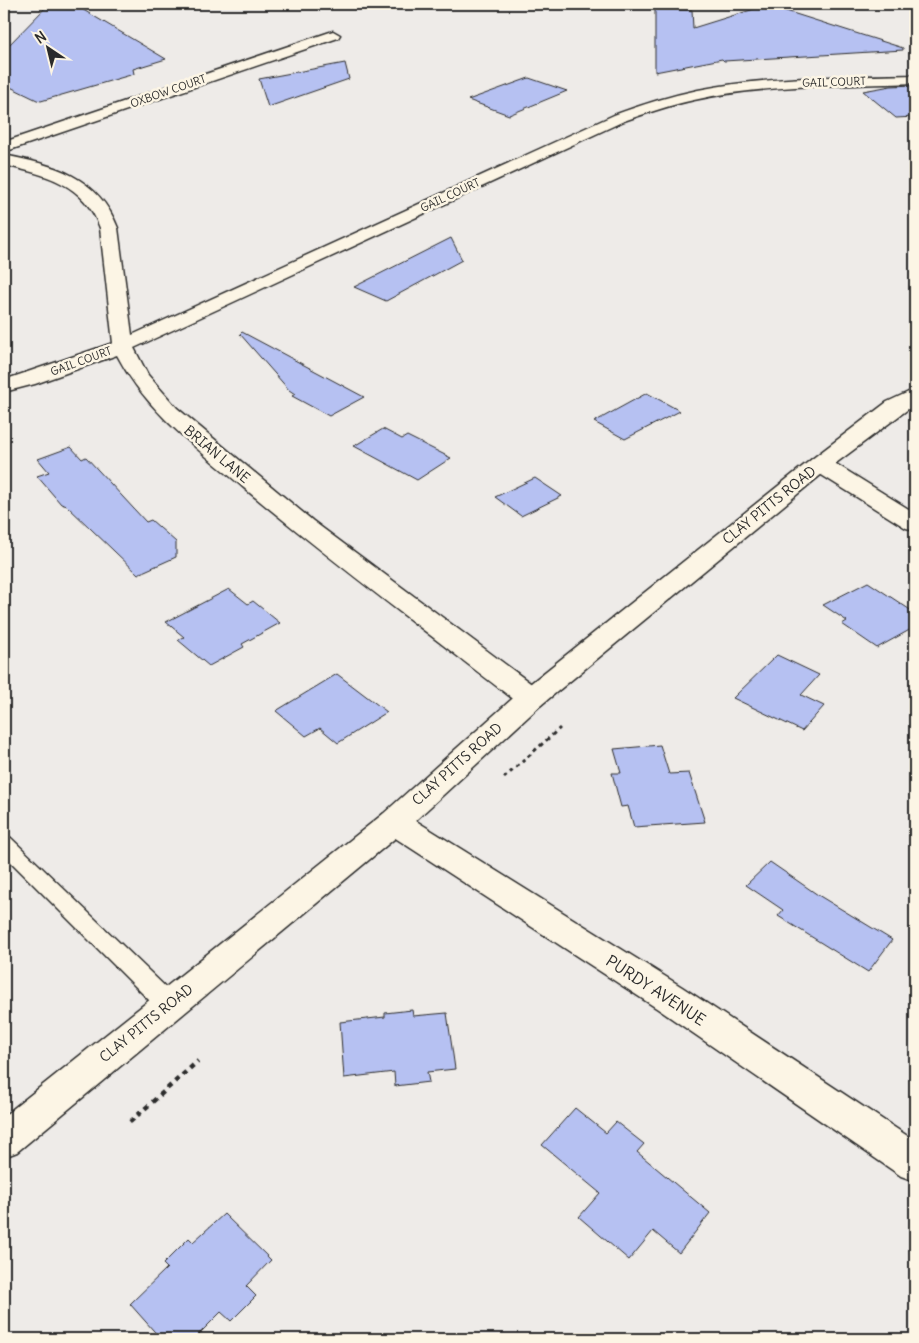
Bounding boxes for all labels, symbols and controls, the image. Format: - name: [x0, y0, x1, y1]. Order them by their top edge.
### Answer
- north arrow: [22, 22, 72, 72]
- text: N: [31, 27, 50, 48]
- street label: OXBOW COURT: [128, 71, 208, 110]
- street label: GAIL COURT: [802, 74, 866, 90]
- street label: GAIL COURT: [418, 175, 482, 215]
- street label: GAIL COURT: [49, 343, 114, 379]
- street label: BRIAN LANE: [180, 421, 254, 487]
- street label: CLAY PITTS ROAD: [719, 462, 819, 548]
- street label: CLAY PITTS ROAD: [408, 719, 506, 809]
- street label: PURDY AVENUE: [602, 950, 710, 1030]
- street label: CLAY PITTS ROAD: [96, 980, 196, 1066]

